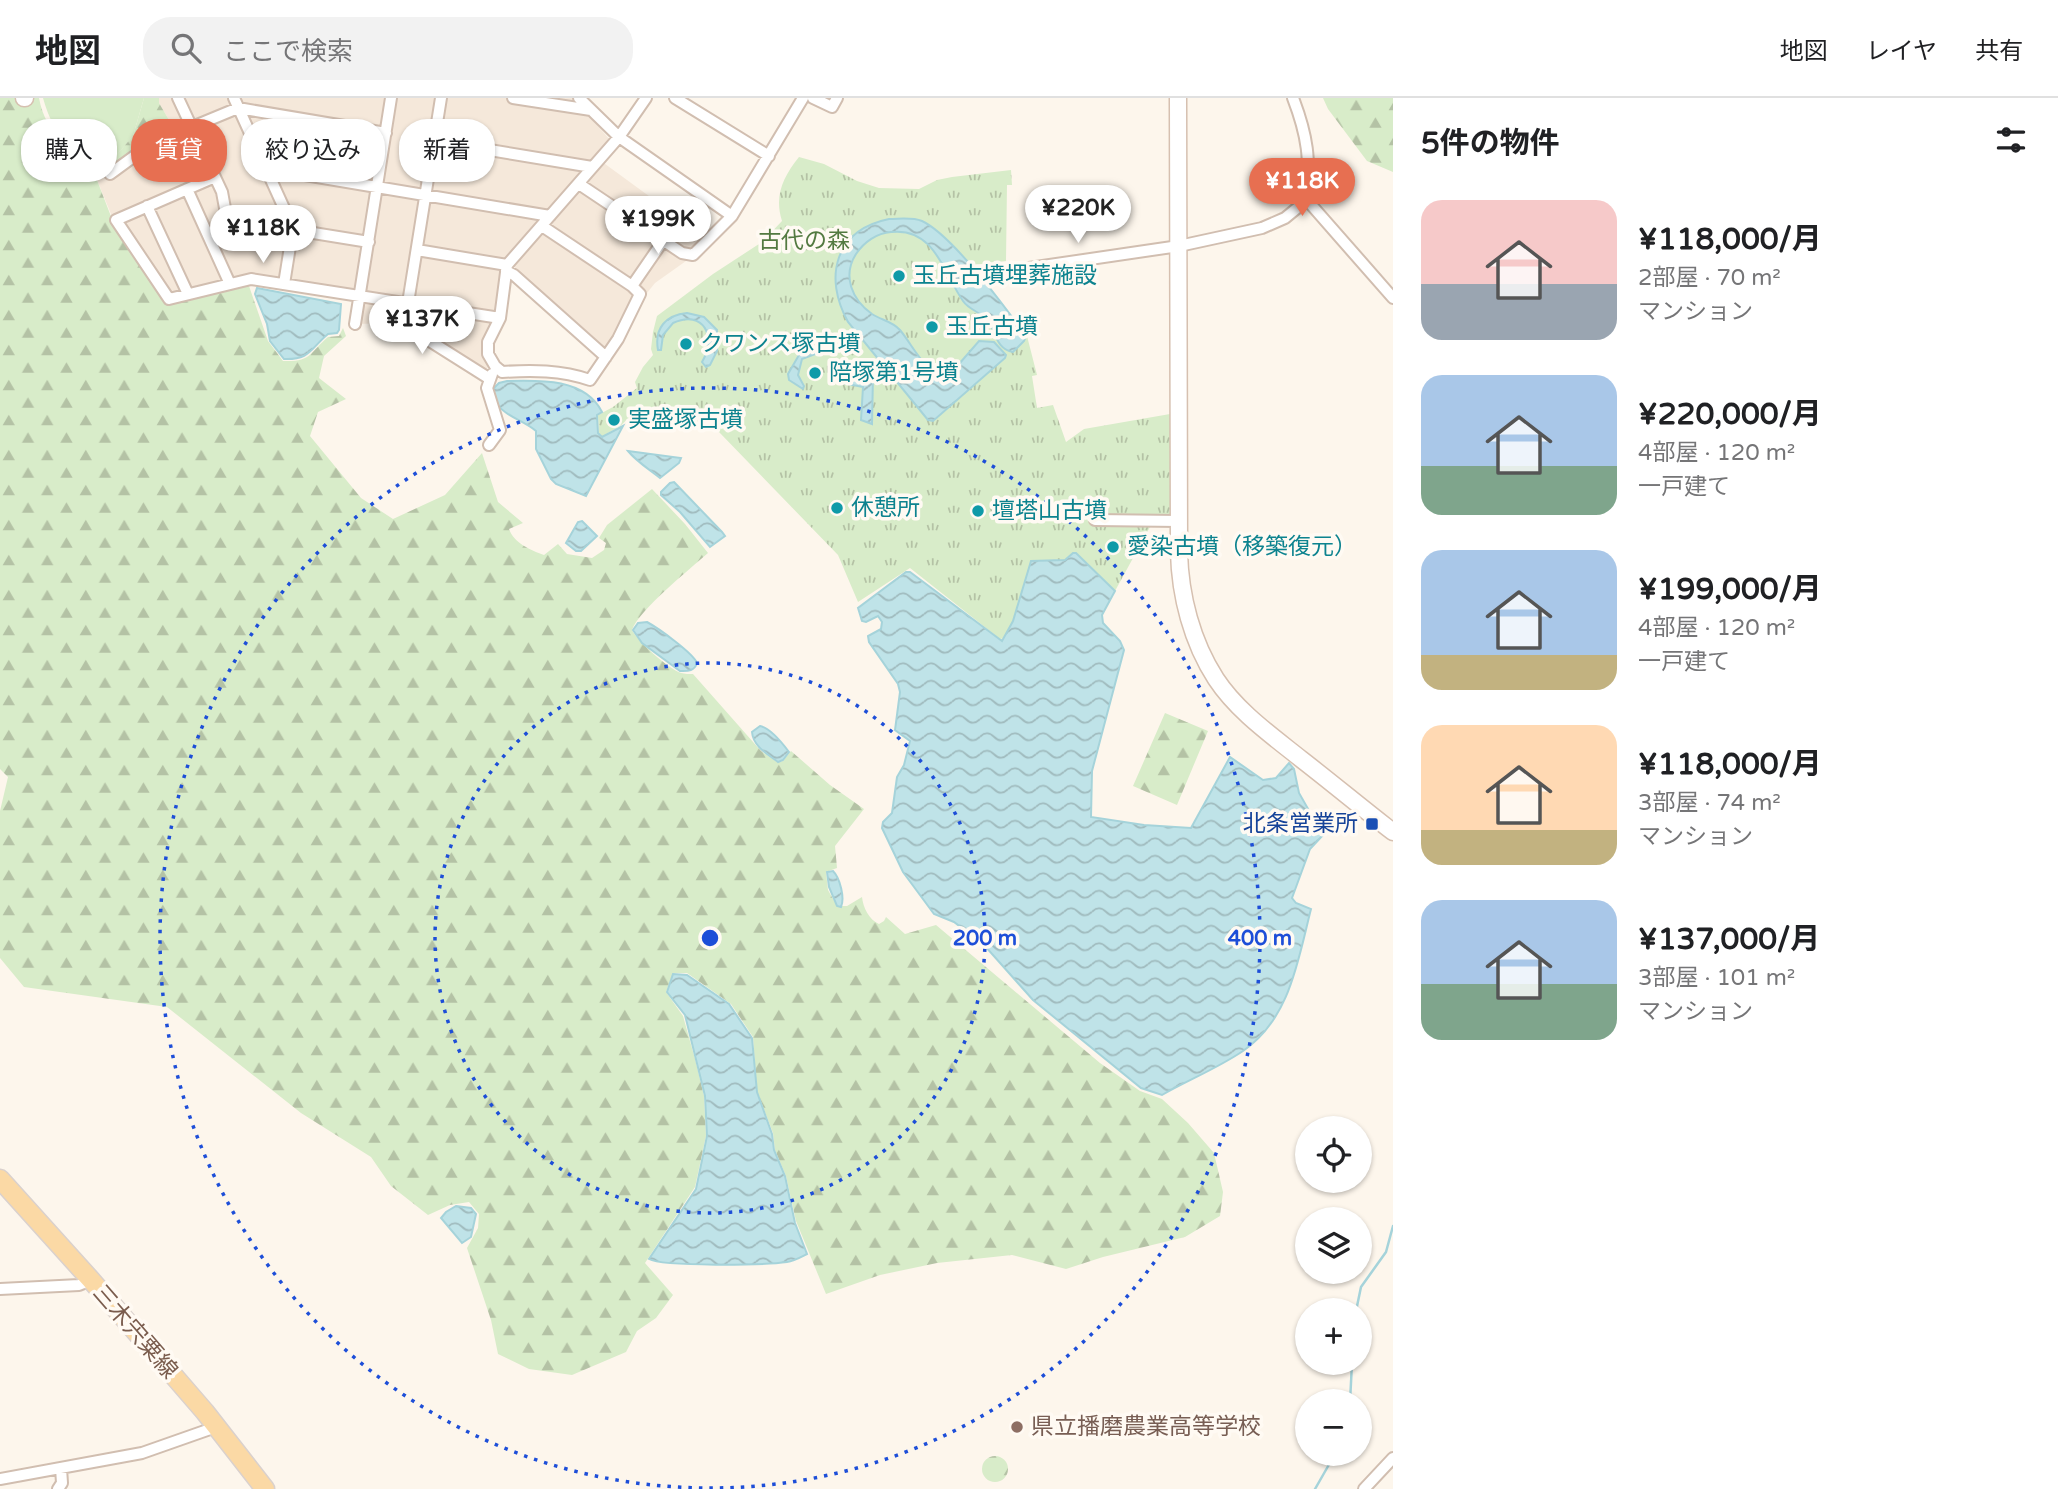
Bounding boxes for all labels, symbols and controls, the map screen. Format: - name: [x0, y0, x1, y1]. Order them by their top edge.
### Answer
- search box: [143, 17, 633, 80]
- icon: search: [167, 29, 205, 67]
- text: 地図: [35, 32, 101, 71]
- text: ここで検索: [223, 36, 353, 67]
- text: 地図: [1780, 37, 1828, 66]
- text: レイヤ: [1866, 37, 1937, 66]
- text: 共有: [1975, 37, 2023, 66]
- chip: 購入: [21, 119, 117, 182]
- chip: 賃貸: [131, 119, 227, 182]
- chip: 絞り込み: [241, 119, 385, 182]
- chip: 新着: [399, 119, 495, 182]
- icon: filters: [1992, 121, 2030, 159]
- text: 5件の物件: [1421, 125, 1560, 162]
- pin: ¥118K: [1253, 158, 1351, 218]
- text: ¥118K: [1265, 167, 1339, 195]
- pin: ¥220K: [1029, 186, 1127, 245]
- text: ¥220K: [1041, 194, 1115, 222]
- pin: ¥199K: [609, 197, 707, 256]
- text: ¥199K: [621, 205, 695, 233]
- pin: ¥118K: [214, 206, 312, 265]
- text: ¥118K: [226, 214, 300, 242]
- text: ¥118,000/月: [1638, 221, 1822, 258]
- park label: 古代の森: [758, 227, 850, 255]
- icon: home: [1477, 228, 1561, 312]
- place label: 玉丘古墳埋葬施設: [913, 262, 1097, 290]
- text: 2部屋 · 70 m²: [1638, 264, 1781, 292]
- marker: 玉丘古墳埋葬施設: [891, 268, 907, 284]
- pin: ¥137K: [373, 296, 471, 356]
- text: マンション: [1638, 298, 1753, 326]
- text: ¥137K: [385, 305, 459, 333]
- place label: 玉丘古墳: [946, 313, 1038, 341]
- marker: 玉丘古墳: [924, 319, 940, 335]
- place label: クワンス塚古墳: [700, 330, 861, 358]
- marker: クワンス塚古墳: [678, 336, 694, 352]
- place label: 陪塚第1号墳: [829, 359, 958, 387]
- marker: 陪塚第1号墳: [807, 365, 823, 381]
- text: ¥220,000/月: [1638, 396, 1822, 433]
- icon: home: [1477, 403, 1561, 487]
- place label: 実盛塚古墳: [628, 406, 743, 434]
- marker: 実盛塚古墳: [606, 412, 622, 428]
- text: 4部屋 · 120 m²: [1638, 439, 1795, 467]
- text: 一戸建て: [1638, 473, 1730, 501]
- place label: 休憩所: [851, 494, 920, 522]
- place label: 壇塔山古墳: [992, 497, 1107, 525]
- marker: 休憩所: [829, 500, 845, 516]
- marker: 壇塔山古墳: [970, 503, 986, 519]
- place label: 愛染古墳（移築復元）: [1127, 533, 1357, 561]
- marker: 愛染古墳（移築復元）: [1105, 539, 1121, 555]
- text: ¥199,000/月: [1638, 571, 1822, 608]
- icon: home: [1477, 578, 1561, 662]
- text: 4部屋 · 120 m²: [1638, 614, 1795, 642]
- text: 一戸建て: [1638, 648, 1730, 676]
- text: ¥118,000/月: [1638, 746, 1822, 783]
- icon: home: [1477, 753, 1561, 837]
- text: 3部屋 · 74 m²: [1638, 789, 1781, 817]
- place label: 北条営業所: [1243, 810, 1358, 838]
- marker: 北条営業所: [1364, 816, 1380, 832]
- text: マンション: [1638, 823, 1753, 851]
- text: ¥137,000/月: [1638, 921, 1820, 958]
- centre of rings: [698, 926, 722, 950]
- text: 200 m: [953, 926, 1017, 951]
- text: 400 m: [1228, 926, 1292, 951]
- icon: home: [1477, 928, 1561, 1012]
- text: 3部屋 · 101 m²: [1638, 964, 1795, 992]
- text: マンション: [1638, 998, 1753, 1026]
- map controls: [1295, 1116, 1372, 1466]
- button: locate: [1295, 1116, 1372, 1193]
- button: layers: [1295, 1207, 1372, 1284]
- street label: 三木宍粟線: [87, 1279, 183, 1385]
- button: +: [1295, 1298, 1372, 1375]
- button: −: [1295, 1389, 1372, 1466]
- place label: 県立播磨農業高等学校: [1031, 1413, 1261, 1441]
- marker: 県立播磨農業高等学校: [1009, 1419, 1025, 1435]

